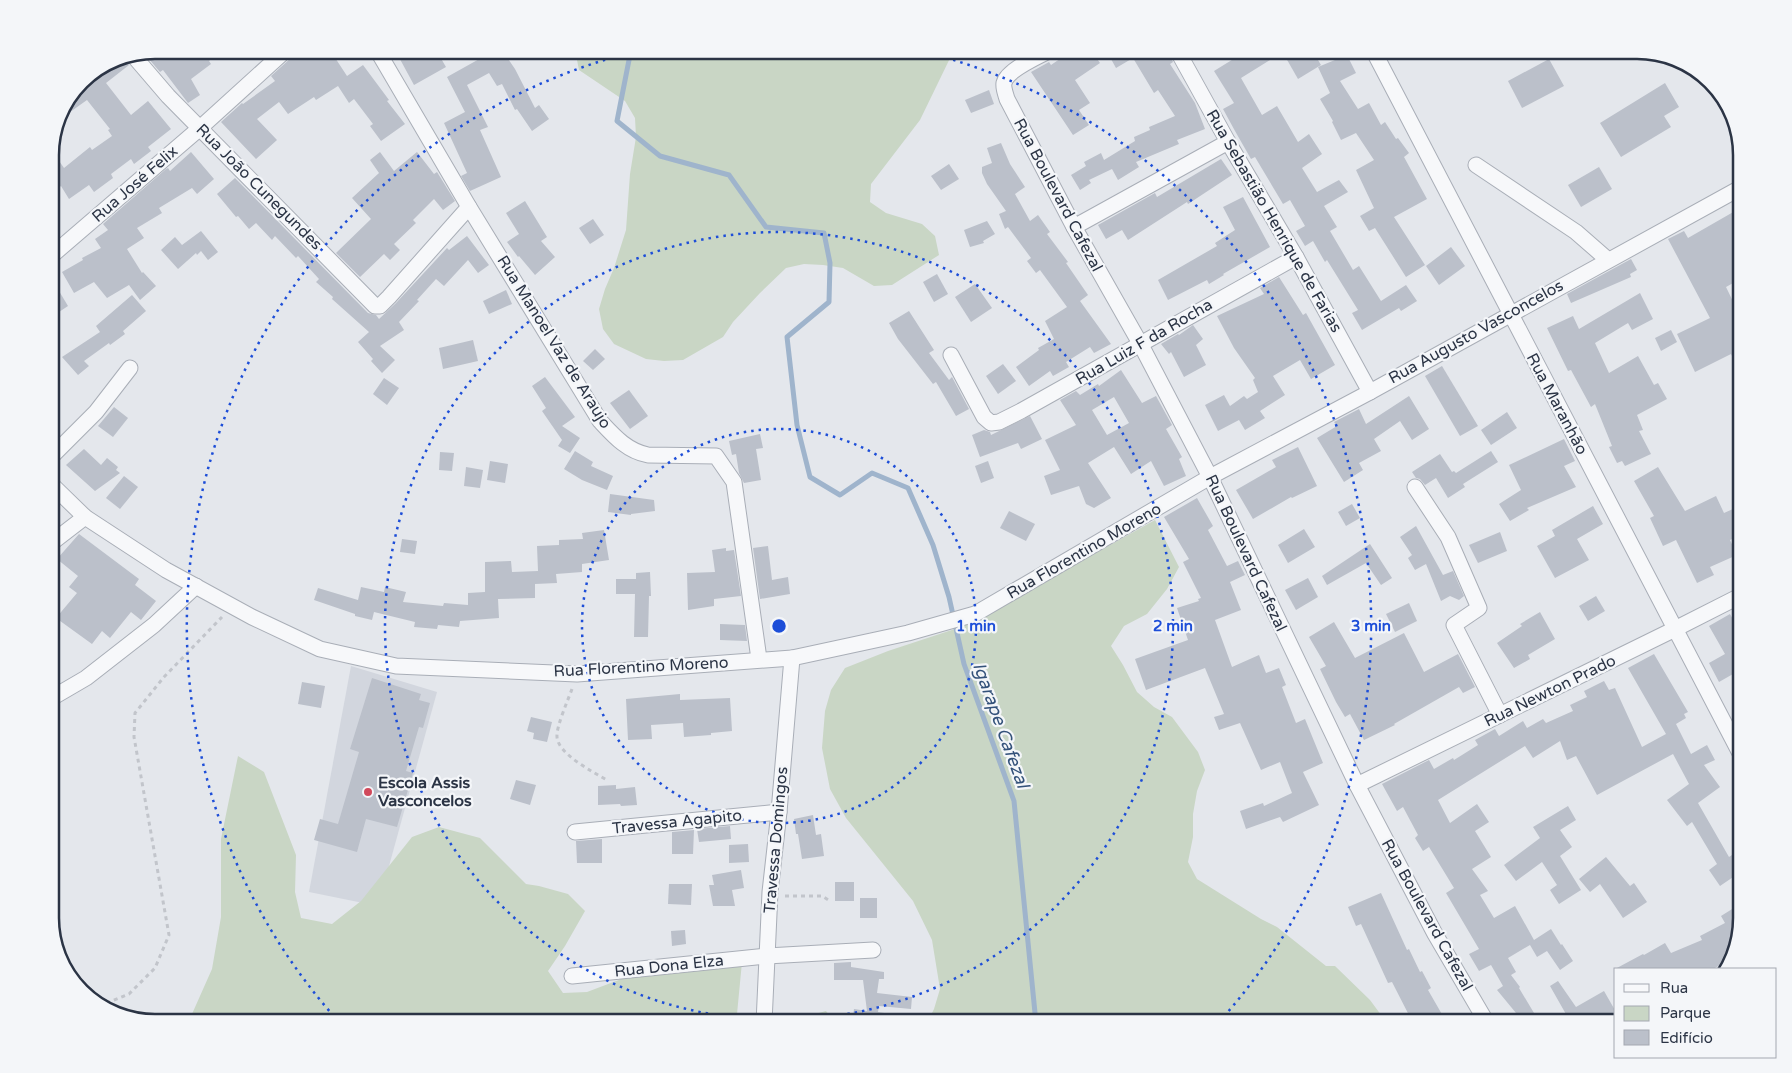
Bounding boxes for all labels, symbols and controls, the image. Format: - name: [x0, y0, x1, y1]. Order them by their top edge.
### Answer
- street label: Rua Sebastião Henrique de Farias: [1202, 106, 1346, 336]
- street label: Rua Boulevard Cafezal: [1009, 115, 1107, 275]
- street label: Rua João Cunegundes: [192, 120, 326, 254]
- street label: Rua José Felix: [88, 141, 182, 227]
- street label: Rua Manoel Vaz de Araujo: [492, 252, 616, 432]
- street label: Rua Augusto Vasconcelos: [1385, 276, 1567, 388]
- street label: Rua Luiz F da Rocha: [1072, 295, 1216, 389]
- street label: Rua Maranhão: [1522, 350, 1592, 458]
- street label: Rua Boulevard Cafezal: [1201, 471, 1291, 635]
- street label: Rua Florentino Moreno: [1003, 499, 1165, 603]
- centre of rings: [770, 617, 788, 635]
- text: 1 min: [956, 617, 996, 635]
- text: 2 min: [1153, 617, 1193, 635]
- text: 3 min: [1351, 617, 1391, 635]
- street label: Rua Newton Prado: [1481, 650, 1619, 732]
- street label: Rua Florentino Moreno: [553, 652, 729, 682]
- water label: Igarape Cafezal: [968, 659, 1035, 793]
- street label: Travessa Domingos: [760, 766, 792, 914]
- place label: Escola Assis Vasconcelos: [378, 773, 472, 811]
- marker: Escola Assis Vasconcelos: [362, 786, 374, 798]
- street label: Travessa Agapito: [611, 805, 743, 839]
- street label: Rua Boulevard Cafezal: [1377, 835, 1477, 995]
- street label: Rua Dona Elza: [613, 950, 725, 982]
- legend: [1614, 968, 1777, 1058]
- text: Rua: [1660, 979, 1688, 997]
- text: Parque: [1660, 1004, 1711, 1022]
- text: Edifício: [1660, 1029, 1713, 1047]

